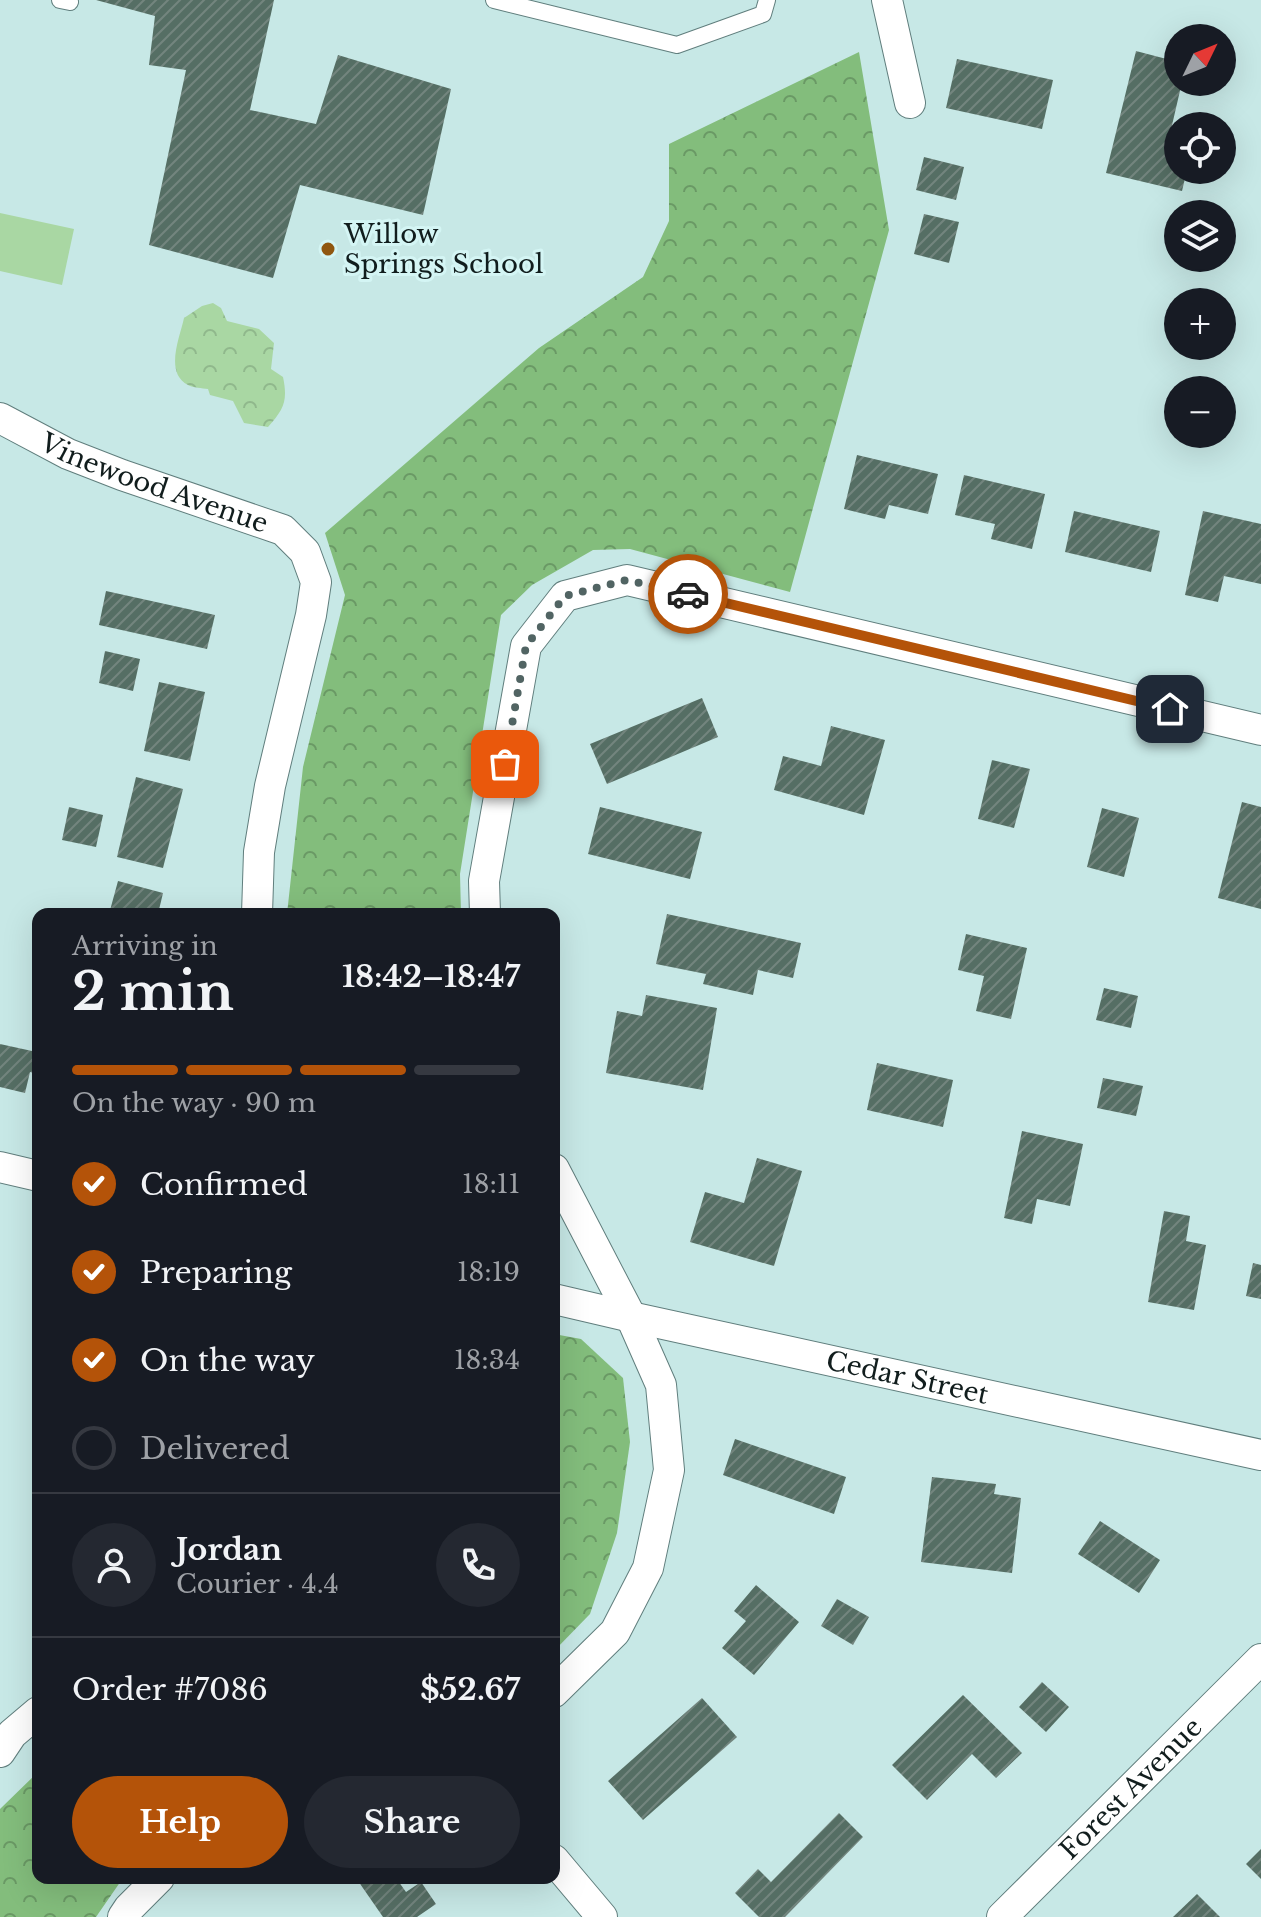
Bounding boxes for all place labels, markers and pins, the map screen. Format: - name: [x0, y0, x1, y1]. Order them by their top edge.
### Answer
- place label: Willow Springs School: [343, 218, 543, 280]
- marker: Willow Springs School: [319, 240, 337, 258]
- pin: [1136, 675, 1204, 743]
- pin: [471, 730, 539, 798]

